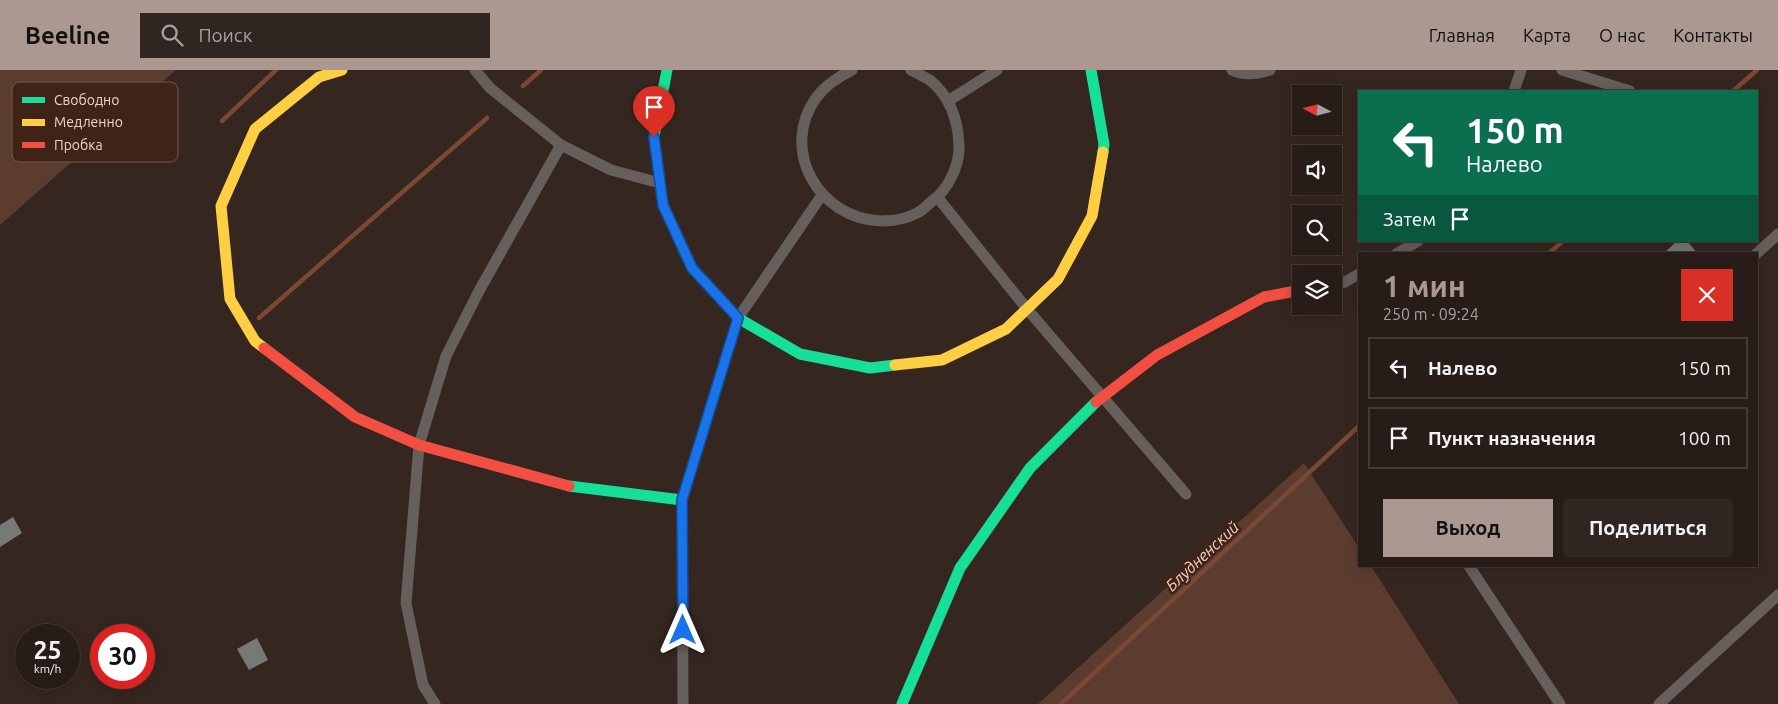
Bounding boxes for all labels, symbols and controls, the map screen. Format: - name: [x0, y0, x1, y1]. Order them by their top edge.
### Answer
- search box: [140, 13, 490, 58]
- icon: search: [158, 21, 186, 49]
- text: Beeline: [25, 22, 110, 49]
- text: Поиск: [198, 24, 252, 46]
- text: Главная: [1429, 25, 1495, 45]
- text: Карта: [1523, 25, 1571, 45]
- text: О нас: [1599, 25, 1645, 45]
- text: Контакты: [1673, 25, 1753, 45]
- legend: [12, 82, 178, 162]
- north arrow: [1292, 85, 1342, 135]
- map controls: [1292, 85, 1342, 315]
- pin: [633, 86, 675, 137]
- text: Свободно: [54, 92, 119, 108]
- icon: arrive: [640, 93, 668, 121]
- icon: left: [1383, 110, 1448, 175]
- text: 150 m: [1466, 110, 1564, 150]
- text: Медленно: [54, 114, 123, 130]
- text: Пробка: [54, 137, 103, 153]
- button: sound: [1292, 145, 1342, 195]
- text: Налево: [1466, 151, 1543, 176]
- button: search: [1292, 205, 1342, 255]
- icon: arrive: [1446, 205, 1474, 233]
- text: Затем: [1383, 208, 1436, 230]
- button: layers: [1292, 265, 1342, 315]
- text: 1 мин: [1383, 269, 1466, 303]
- button: close: [1681, 269, 1733, 321]
- text: 250 m · 09:24: [1383, 305, 1479, 323]
- icon: left: [1385, 354, 1413, 382]
- text: Налево: [1428, 357, 1497, 379]
- text: 150 m: [1678, 357, 1731, 379]
- icon: arrive: [1385, 424, 1413, 452]
- text: Пункт назначения: [1428, 427, 1596, 449]
- text: 100 m: [1678, 427, 1731, 449]
- button: Выход: [1383, 499, 1553, 557]
- button: Поделиться: [1563, 499, 1733, 557]
- water label: Блудненский: [1162, 517, 1242, 594]
- position arrow: [656, 603, 708, 655]
- speed limit sign: 30: [90, 624, 155, 689]
- text: 25: [33, 636, 62, 664]
- text: km/h: [34, 662, 61, 675]

